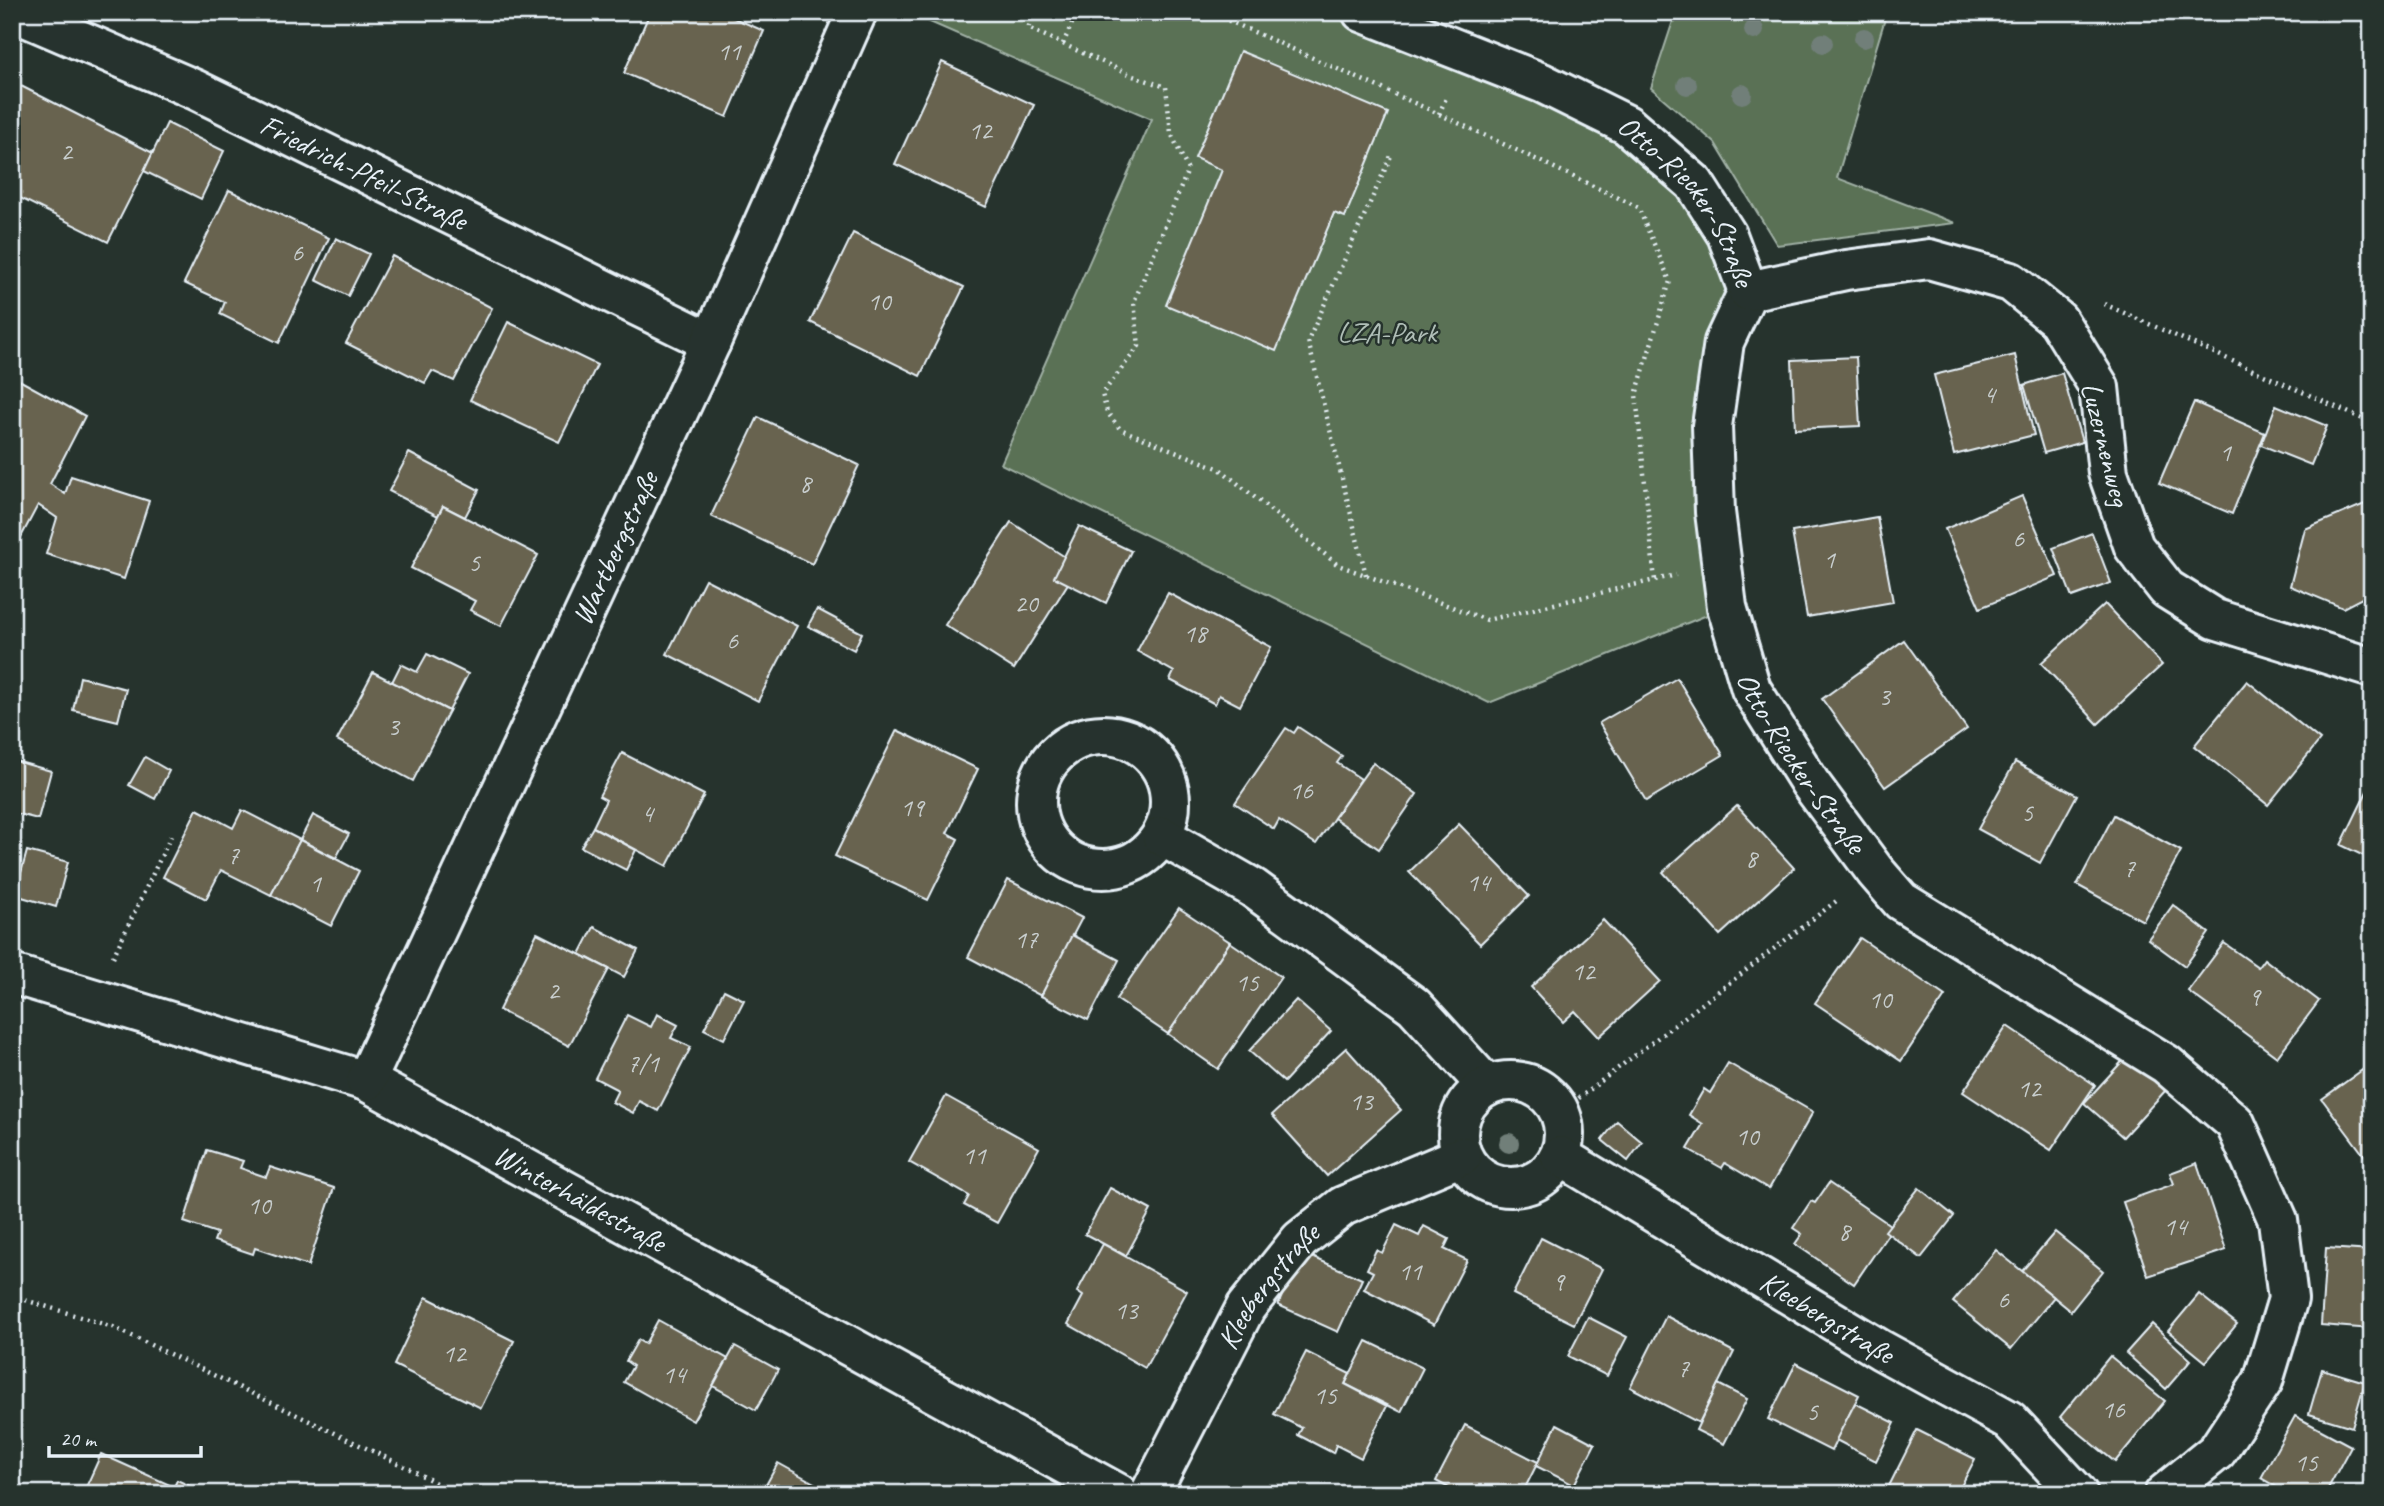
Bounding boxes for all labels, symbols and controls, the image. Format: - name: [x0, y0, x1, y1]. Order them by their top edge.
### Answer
- house number: 11: [717, 35, 742, 68]
- street label: Friedrich-Pfeil-Straße: [254, 105, 476, 240]
- street label: Otto-Riecker-Straße: [1610, 107, 1764, 294]
- house number: 12: [968, 114, 994, 147]
- house number: 2: [60, 135, 74, 168]
- house number: 6: [291, 236, 304, 269]
- house number: 10: [867, 285, 893, 318]
- park label: LZA-Park: [1337, 313, 1439, 351]
- house number: 4: [1983, 378, 1997, 411]
- street label: Luzernenweg: [2072, 378, 2140, 512]
- house number: 1: [2219, 436, 2232, 469]
- street label: Wartbergstraße: [563, 463, 668, 631]
- house number: 8: [799, 467, 813, 500]
- house number: 6: [2012, 522, 2025, 555]
- house number: 1: [1823, 543, 1836, 576]
- house number: 5: [468, 546, 481, 579]
- house number: 20: [1014, 587, 1040, 620]
- house number: 18: [1183, 617, 1209, 650]
- house number: 6: [726, 624, 739, 657]
- street label: Otto-Riecker-Straße: [1728, 669, 1876, 863]
- house number: 3: [1878, 680, 1892, 713]
- house number: 3: [387, 710, 401, 743]
- house number: 16: [1289, 774, 1314, 807]
- house number: 19: [900, 791, 926, 824]
- house number: 5: [2021, 796, 2034, 829]
- house number: 4: [641, 797, 655, 830]
- house number: 7: [227, 839, 240, 872]
- house number: 8: [1745, 842, 1759, 875]
- house number: 7: [2123, 852, 2136, 885]
- house number: 14: [1466, 866, 1492, 899]
- house number: 1: [309, 867, 322, 900]
- house number: 17: [1014, 923, 1039, 956]
- house number: 12: [1571, 955, 1597, 988]
- house number: 15: [1235, 966, 1260, 999]
- house number: 2: [547, 974, 561, 1007]
- house number: 9: [2248, 980, 2262, 1013]
- house number: 10: [1868, 983, 1894, 1016]
- house number: 7/1: [627, 1047, 660, 1080]
- house number: 12: [2017, 1072, 2043, 1105]
- house number: 13: [1349, 1085, 1375, 1118]
- house number: 10: [1735, 1120, 1761, 1153]
- street label: Winterhäldestraße: [487, 1136, 675, 1262]
- house number: 11: [962, 1139, 987, 1172]
- house number: 10: [247, 1189, 273, 1222]
- house number: 14: [2163, 1210, 2189, 1243]
- street label: Kleebergstraße: [1209, 1212, 1328, 1356]
- house number: 8: [1838, 1215, 1852, 1248]
- house number: 11: [1398, 1255, 1423, 1288]
- street label: Kleebergstraße: [1753, 1262, 1902, 1373]
- house number: 9: [1552, 1265, 1566, 1298]
- house number: 6: [1997, 1283, 2010, 1316]
- house number: 13: [1114, 1294, 1140, 1327]
- house number: 12: [442, 1337, 468, 1370]
- house number: 7: [1677, 1352, 1690, 1385]
- house number: 14: [662, 1358, 688, 1391]
- house number: 15: [1313, 1379, 1338, 1412]
- house number: 16: [2101, 1393, 2126, 1426]
- house number: 5: [1806, 1395, 1819, 1428]
- scale bar: [49, 1415, 201, 1459]
- text: 20 m: [60, 1426, 98, 1452]
- house number: 15: [2294, 1446, 2319, 1479]

